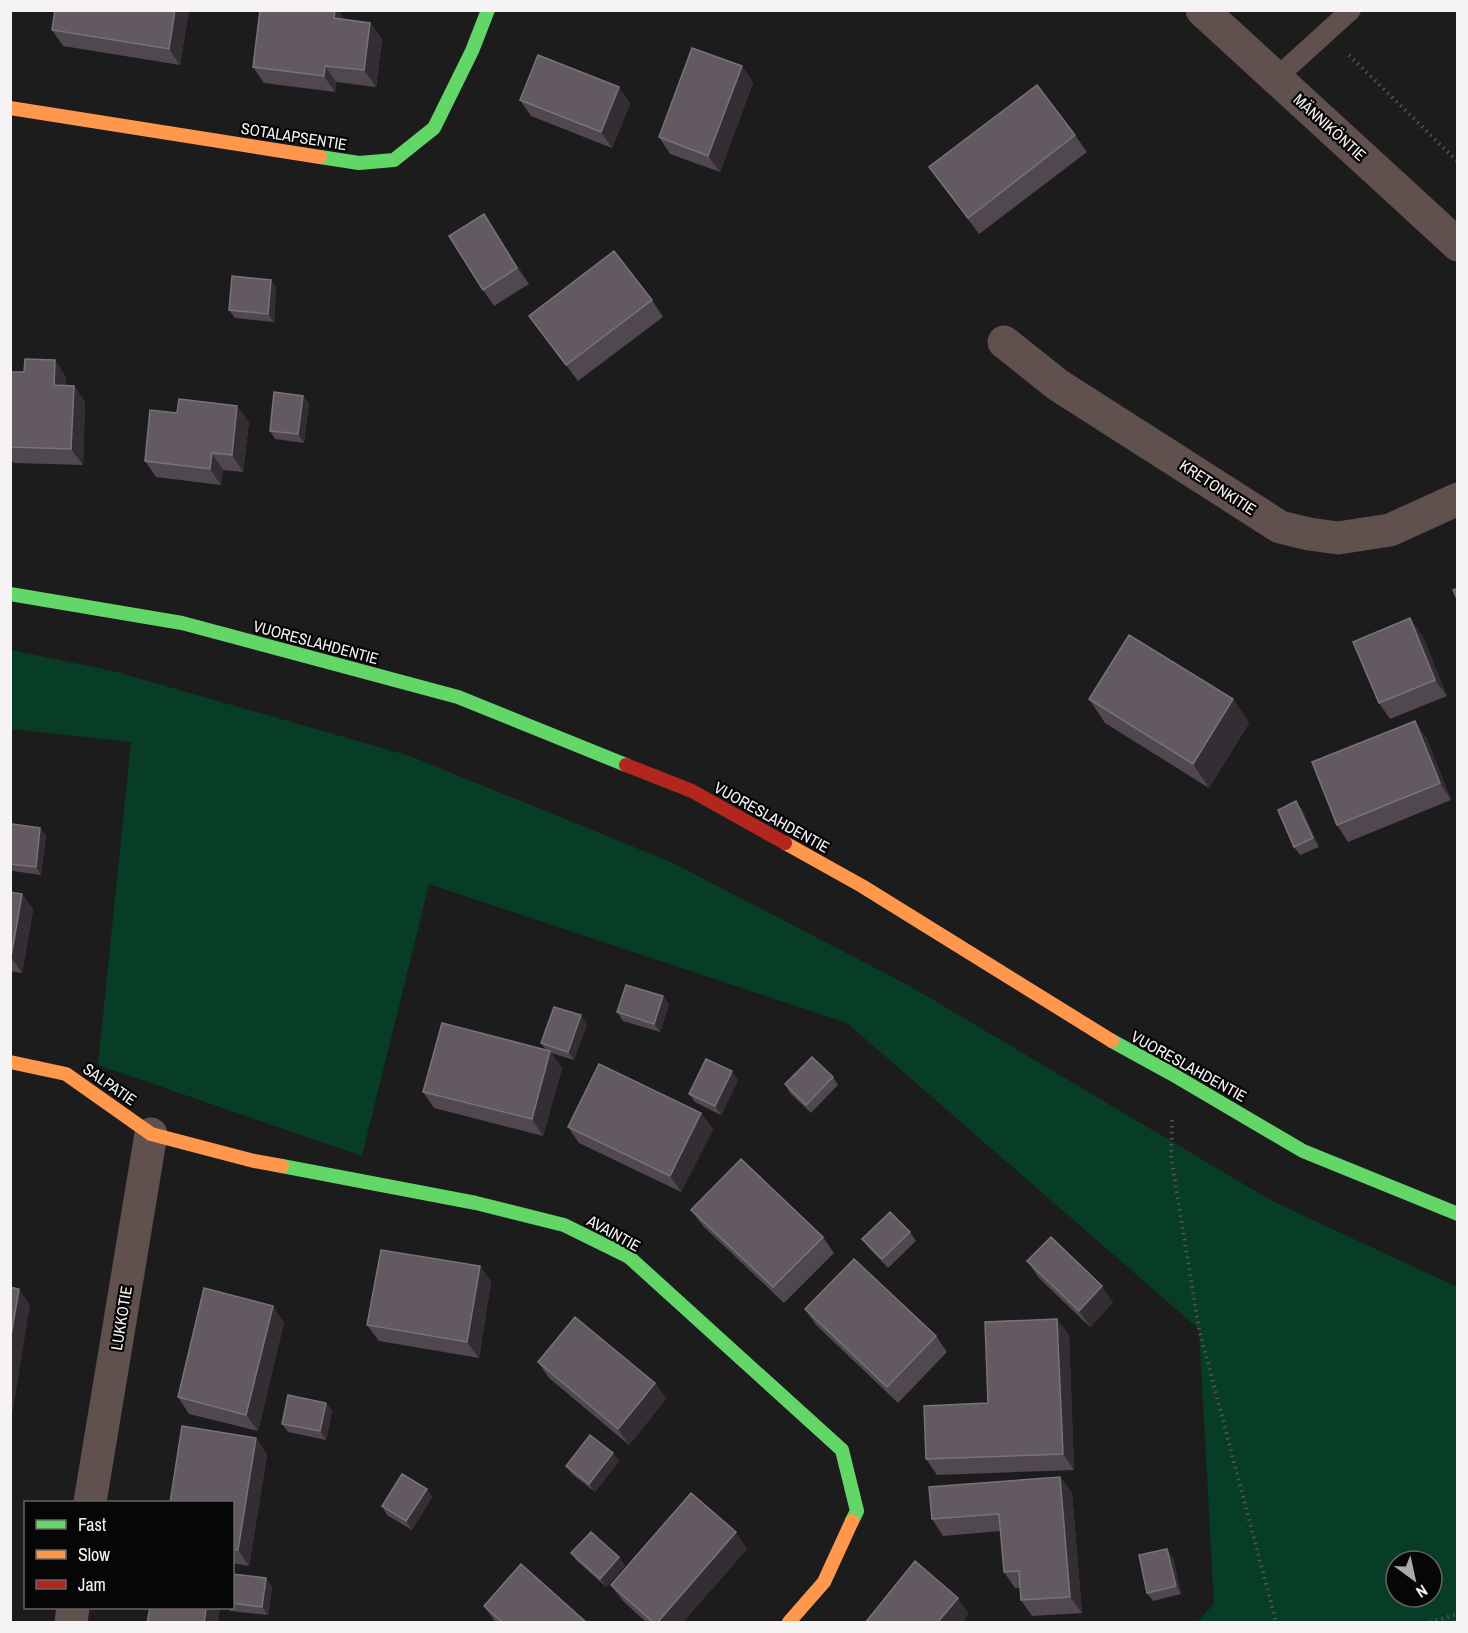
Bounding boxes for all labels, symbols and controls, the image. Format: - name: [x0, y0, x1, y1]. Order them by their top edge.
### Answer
- street label: MÄNNIKÖNTIE: [1289, 88, 1371, 166]
- street label: SOTALAPSENTIE: [239, 117, 349, 155]
- street label: KRETONKITIE: [1175, 454, 1261, 520]
- street label: VUORESLAHDENTIE: [251, 615, 381, 669]
- street label: VUORESLAHDENTIE: [710, 776, 834, 858]
- street label: VUORESLAHDENTIE: [1127, 1025, 1251, 1107]
- street label: SALPATIE: [79, 1058, 141, 1110]
- street label: AVAINTIE: [582, 1209, 645, 1257]
- street label: LUKKOTIE: [105, 1284, 137, 1352]
- legend: [24, 1501, 234, 1609]
- text: Fast: [78, 1512, 106, 1537]
- text: Slow: [78, 1542, 110, 1567]
- north arrow: [1384, 1549, 1444, 1609]
- text: Jam: [78, 1572, 106, 1597]
- text: N: [1412, 1580, 1432, 1603]

